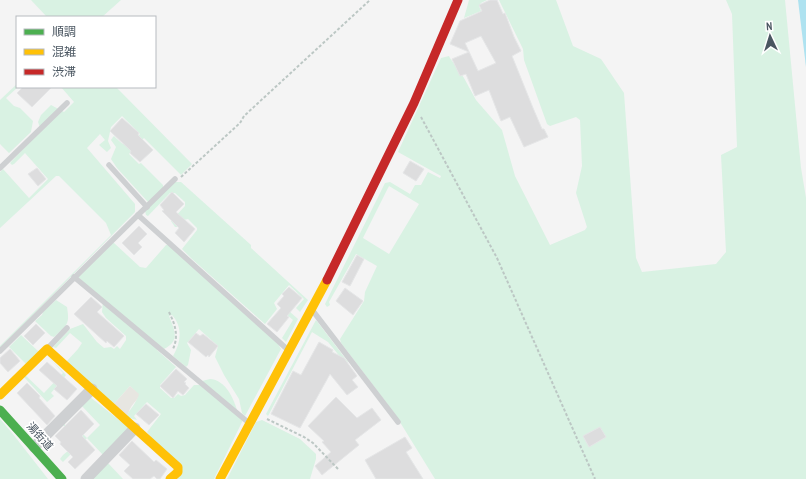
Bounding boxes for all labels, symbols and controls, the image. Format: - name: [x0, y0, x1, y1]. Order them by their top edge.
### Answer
- legend: [16, 16, 156, 88]
- north arrow: [750, 16, 790, 56]
- text: N: [766, 19, 773, 33]
- text: 順調: [52, 24, 76, 39]
- text: 混雑: [52, 44, 76, 59]
- text: 渋滞: [52, 64, 76, 79]
- street label: 湯街道: [24, 419, 56, 453]

